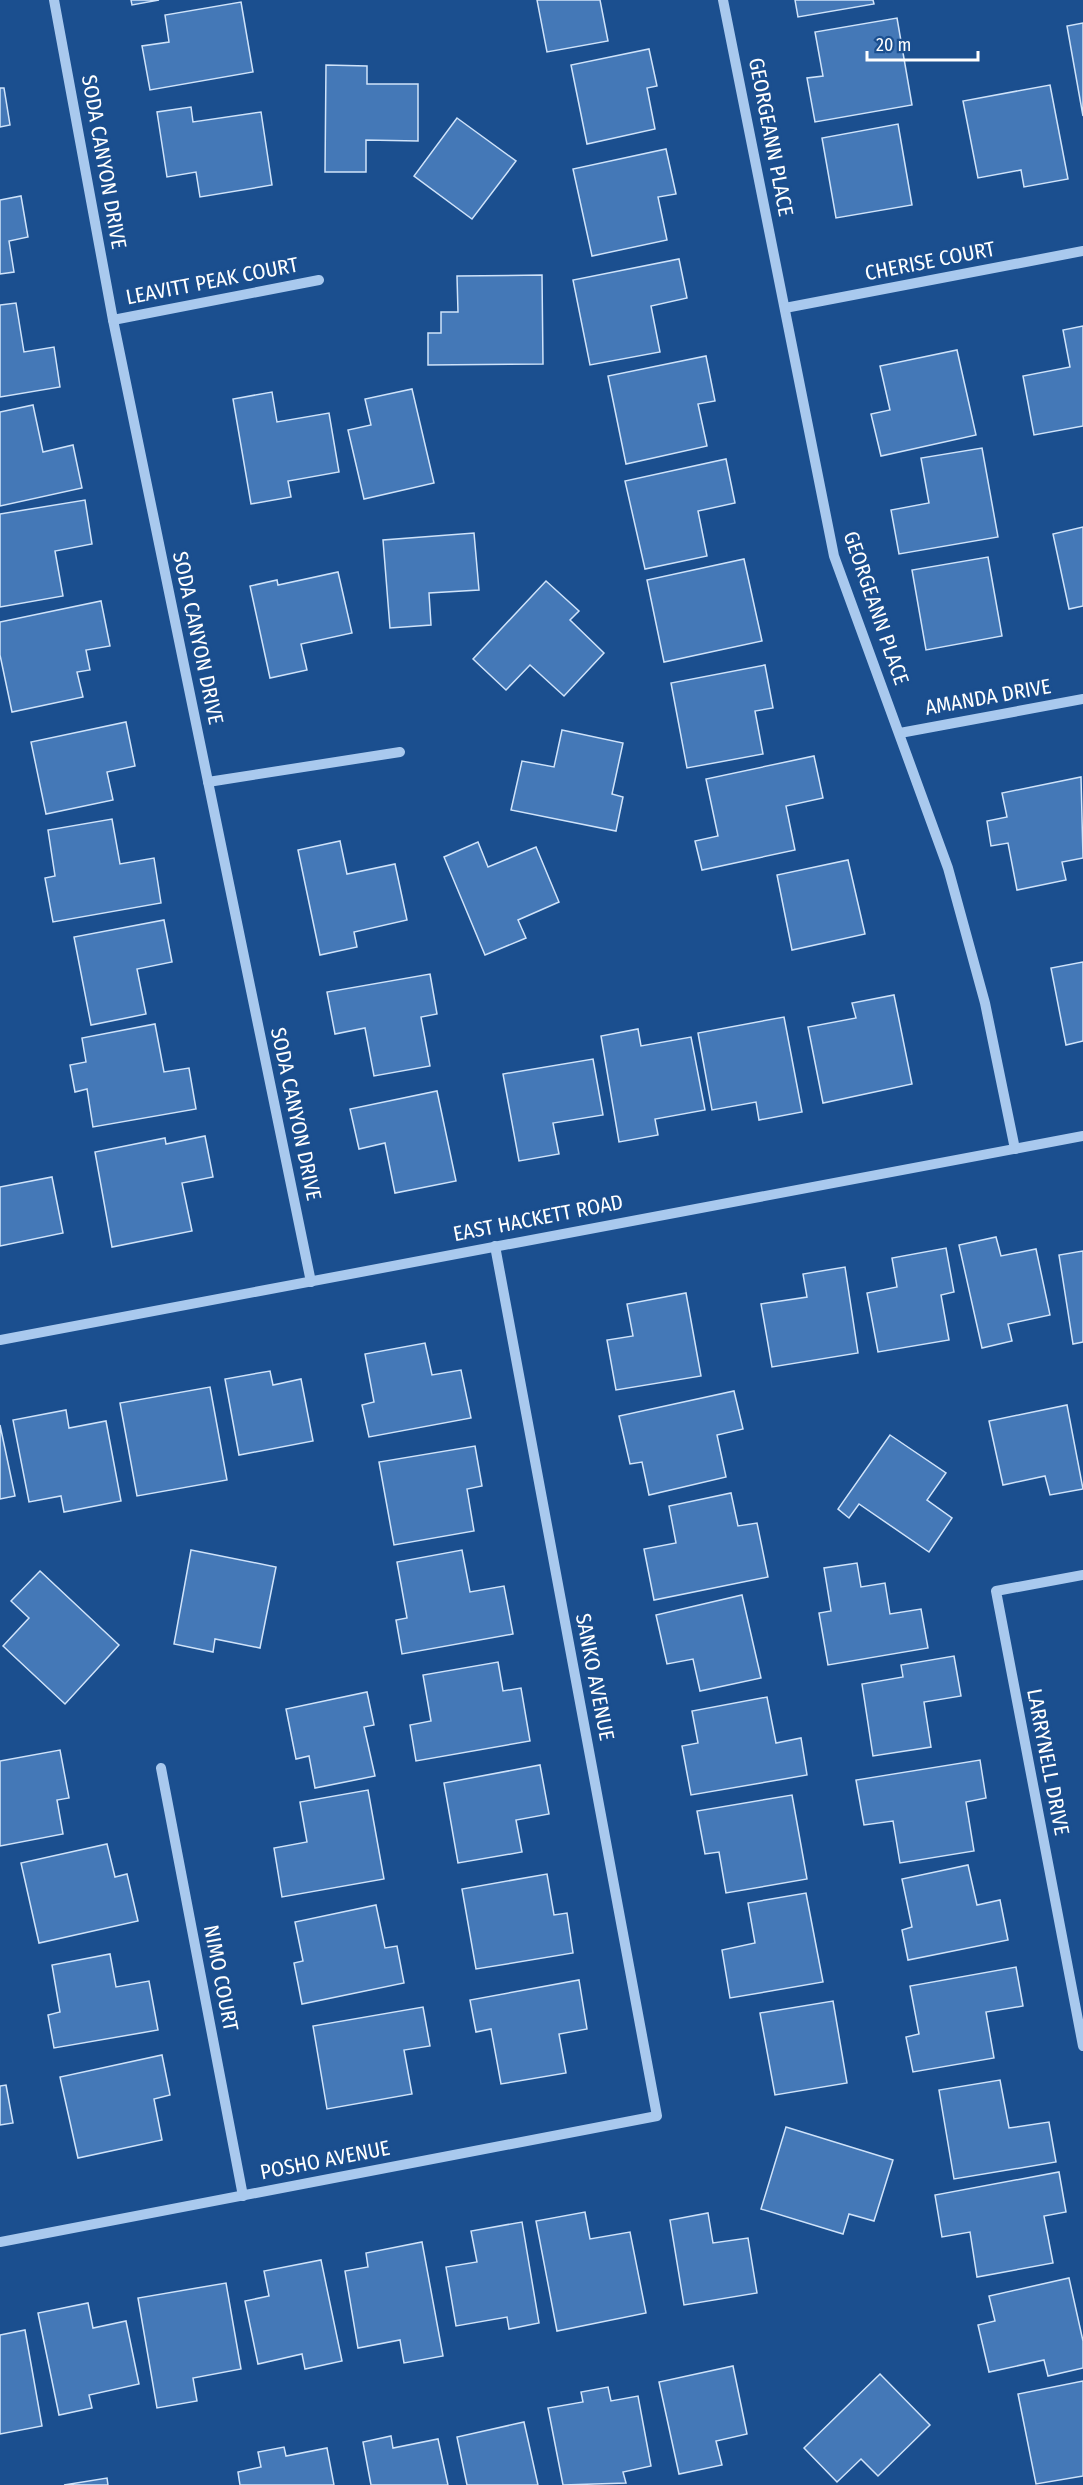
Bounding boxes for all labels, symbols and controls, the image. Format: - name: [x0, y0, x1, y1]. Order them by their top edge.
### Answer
- scale bar: [867, 24, 978, 62]
- text: 20 m: [876, 34, 911, 56]
- street label: GEORGEANN PLACE: [743, 55, 799, 219]
- street label: SODA CANYON DRIVE: [76, 73, 132, 251]
- street label: CHERISE COURT: [863, 236, 998, 286]
- street label: LEAVITT PEAK COURT: [124, 251, 301, 310]
- street label: GEORGEANN PLACE: [837, 528, 915, 689]
- street label: SODA CANYON DRIVE: [167, 549, 229, 727]
- street label: AMANDA DRIVE: [923, 673, 1053, 721]
- street label: SODA CANYON DRIVE: [265, 1025, 327, 1203]
- street label: EAST HACKETT ROAD: [451, 1189, 625, 1247]
- street label: SANKO AVENUE: [570, 1611, 620, 1743]
- street label: LARRYNELL DRIVE: [1021, 1686, 1075, 1838]
- street label: NIMO COURT: [198, 1923, 244, 2034]
- street label: POSHO AVENUE: [258, 2135, 392, 2185]

